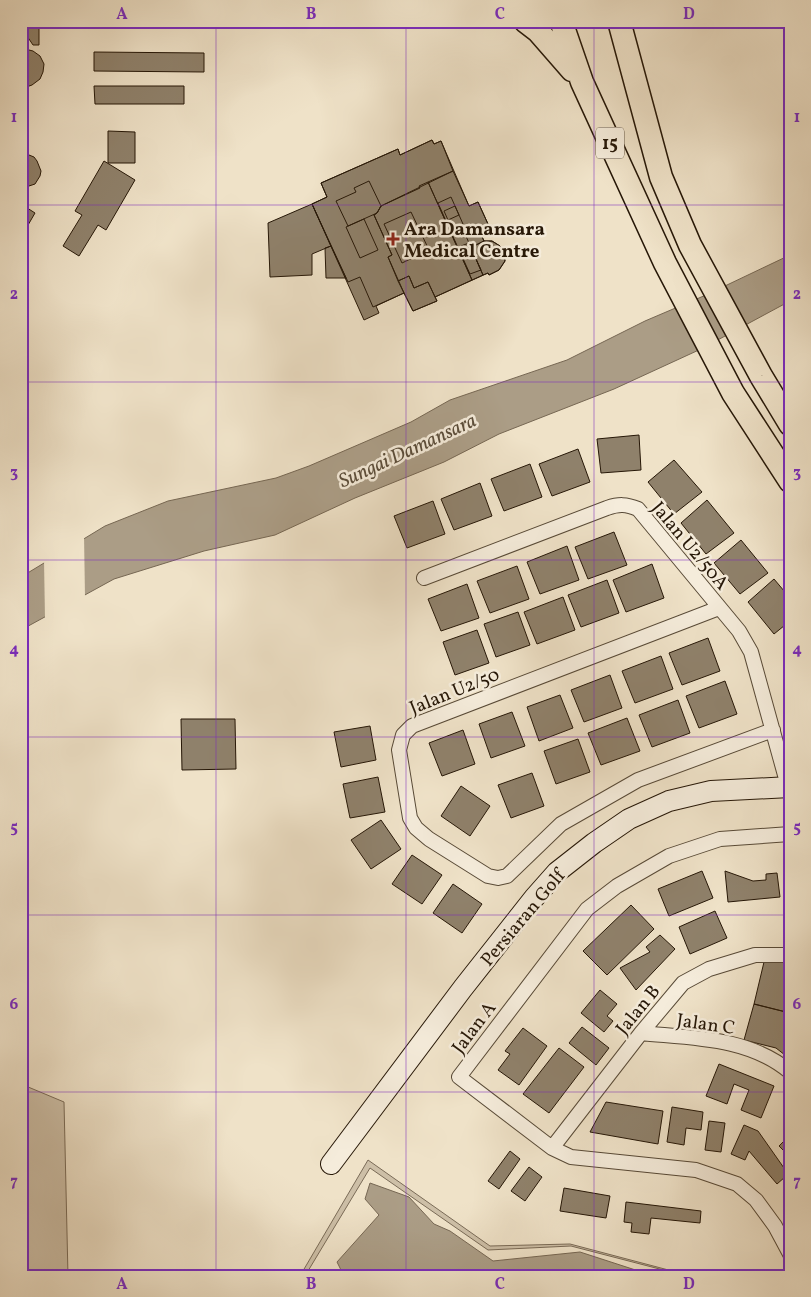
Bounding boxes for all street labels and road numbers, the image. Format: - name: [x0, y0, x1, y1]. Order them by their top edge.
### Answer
- road number: 15: [596, 128, 624, 158]
- street label: Jalan U2/50A: [645, 496, 734, 596]
- street label: Jalan U2/50: [406, 662, 504, 722]
- street label: Persiaran Golf: [475, 863, 573, 972]
- street label: Jalan B: [610, 980, 667, 1041]
- street label: Jalan A: [446, 997, 503, 1060]
- street label: Jalan C: [675, 1008, 736, 1042]

